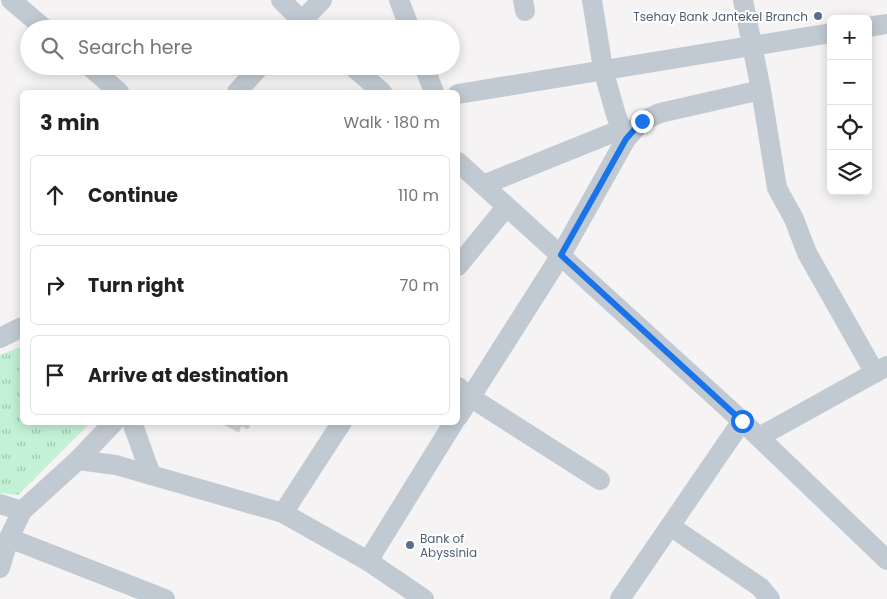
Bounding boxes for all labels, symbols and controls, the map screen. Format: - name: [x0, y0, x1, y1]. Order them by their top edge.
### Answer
- place label: Tsehay Bank Jantekel Branch: [633, 8, 808, 25]
- marker: Tsehay Bank Jantekel Branch: [812, 10, 824, 22]
- map controls: [827, 15, 872, 195]
- button: +: [827, 15, 872, 60]
- search box: [20, 20, 460, 75]
- icon: search: [38, 34, 66, 62]
- text: Search here: [78, 34, 192, 61]
- button: −: [827, 60, 872, 105]
- button: locate: [827, 105, 872, 150]
- text: 3 min: [40, 108, 100, 137]
- route end: [631, 110, 654, 133]
- text: Walk · 180 m: [343, 111, 440, 134]
- button: layers: [827, 150, 872, 195]
- icon: ahead: [41, 181, 69, 209]
- text: Continue: [88, 182, 178, 209]
- text: 110 m: [398, 184, 439, 207]
- icon: right: [41, 271, 69, 299]
- text: Turn right: [88, 272, 184, 299]
- text: 70 m: [399, 274, 439, 297]
- icon: arrive: [41, 361, 69, 389]
- text: Arrive at destination: [88, 362, 289, 389]
- route start: [731, 410, 754, 433]
- place label: Bank of Abyssinia: [420, 530, 477, 561]
- marker: Bank of Abyssinia: [404, 539, 416, 551]

